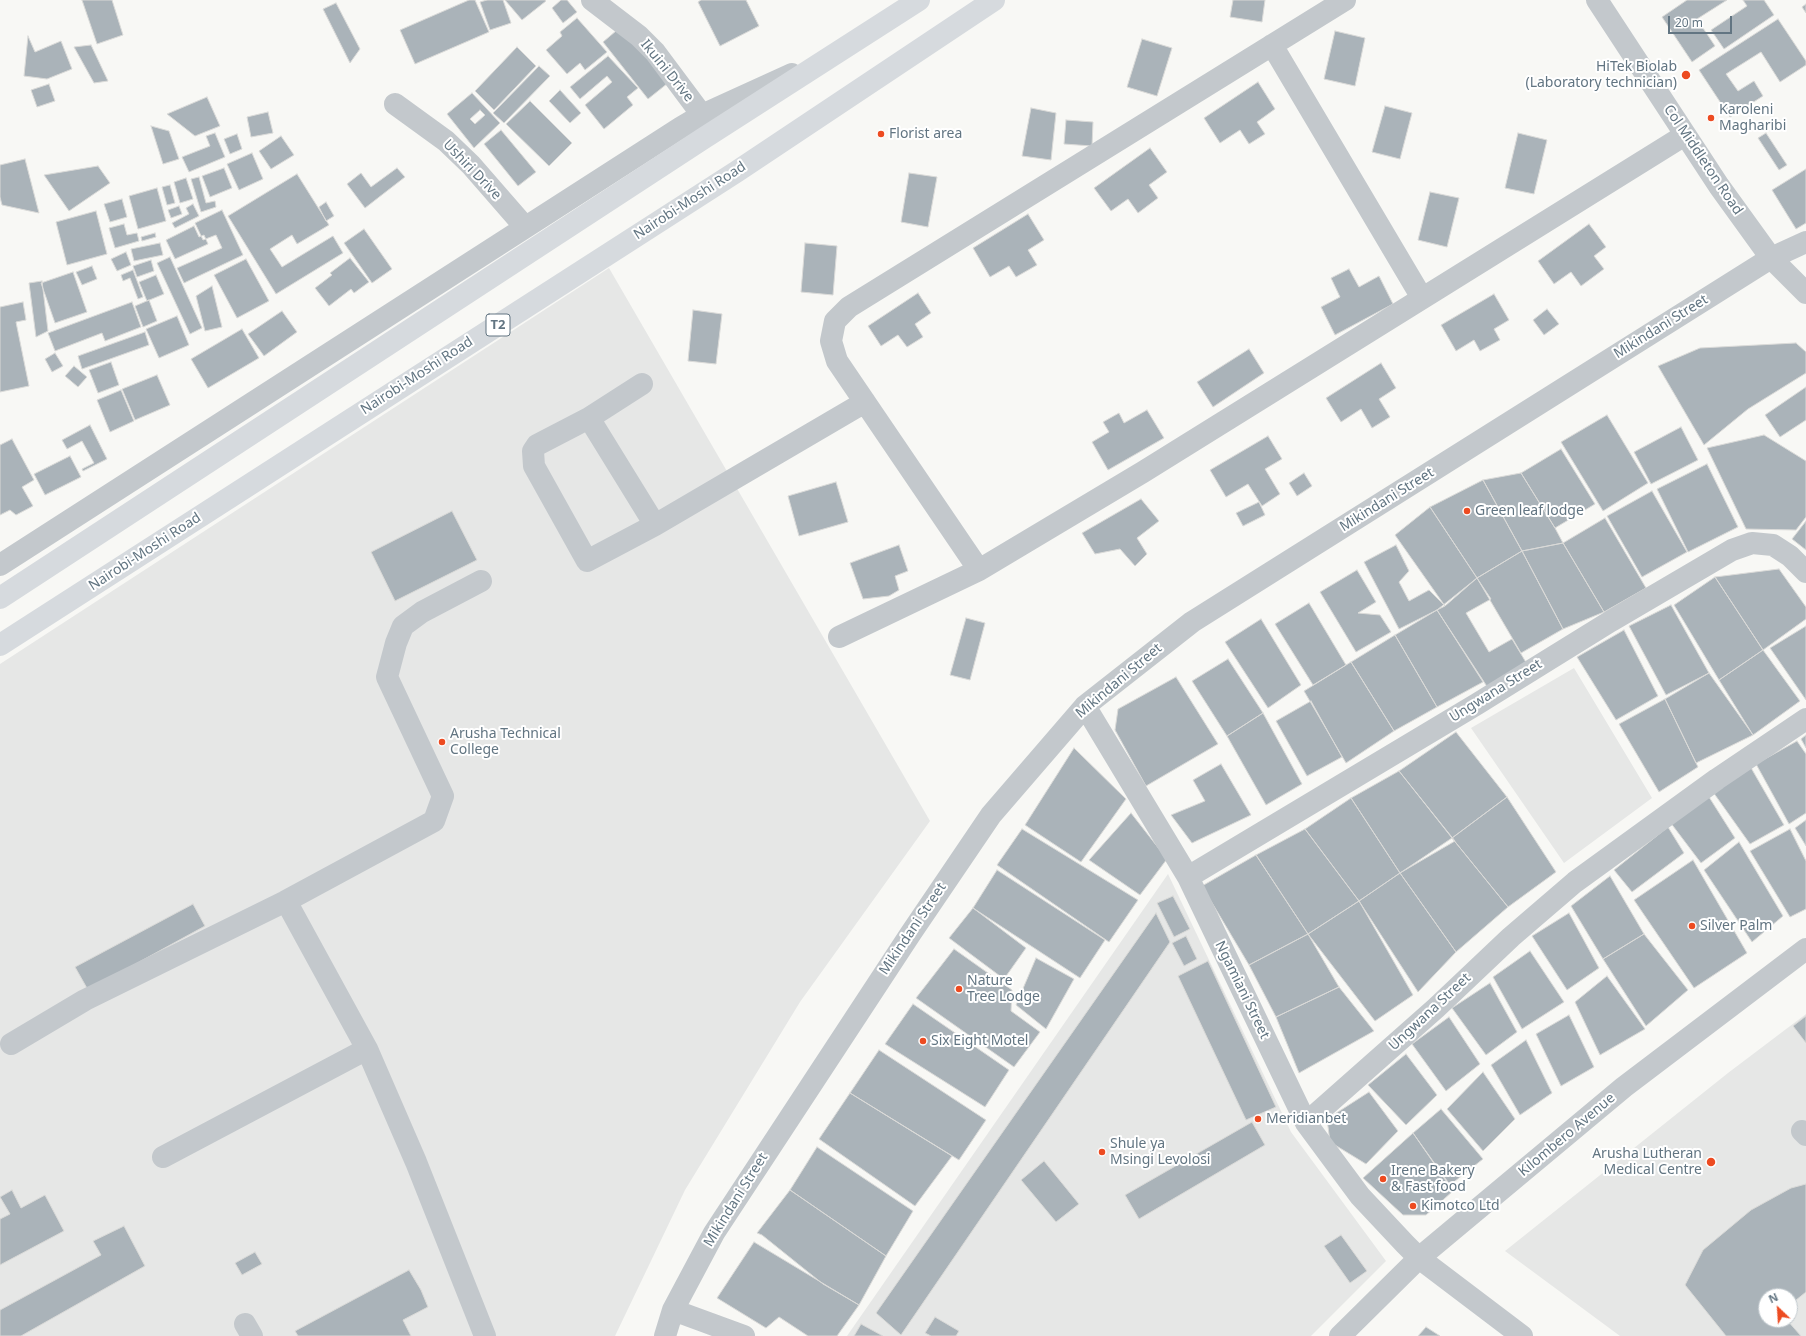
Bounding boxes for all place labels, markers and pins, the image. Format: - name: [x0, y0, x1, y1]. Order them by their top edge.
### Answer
- place label: HiTek Biolab (Laboratory technician): [1525, 59, 1677, 92]
- marker: HiTek Biolab (Laboratory technician): [1680, 69, 1692, 81]
- place label: Karoleni Magharibi: [1719, 102, 1786, 134]
- marker: Karoleni Magharibi: [1706, 113, 1716, 123]
- place label: Florist area: [889, 126, 962, 142]
- marker: Florist area: [876, 129, 886, 139]
- place label: Green leaf lodge: [1475, 503, 1584, 519]
- marker: Green leaf lodge: [1462, 506, 1472, 516]
- place label: Arusha Technical College: [450, 726, 561, 758]
- marker: Arusha Technical College: [437, 737, 447, 747]
- place label: Silver Palm: [1700, 918, 1772, 934]
- marker: Silver Palm: [1687, 921, 1697, 931]
- place label: Nature Tree Lodge: [967, 973, 1040, 1006]
- marker: Nature Tree Lodge: [954, 984, 964, 994]
- place label: Six Eight Motel: [931, 1033, 1028, 1049]
- marker: Six Eight Motel: [918, 1036, 928, 1046]
- place label: Meridianbet: [1266, 1111, 1346, 1127]
- marker: Meridianbet: [1253, 1114, 1263, 1124]
- place label: Shule ya Msingi Levolosi: [1110, 1136, 1210, 1168]
- place label: Arusha Lutheran Medical Centre: [1592, 1146, 1702, 1178]
- marker: Shule ya Msingi Levolosi: [1097, 1147, 1107, 1157]
- marker: Arusha Lutheran Medical Centre: [1705, 1156, 1717, 1168]
- place label: Irene Bakery & Fast food: [1391, 1163, 1475, 1196]
- marker: Irene Bakery & Fast food: [1378, 1174, 1388, 1184]
- place label: Kimotco Ltd: [1421, 1198, 1500, 1214]
- marker: Kimotco Ltd: [1408, 1201, 1418, 1211]

